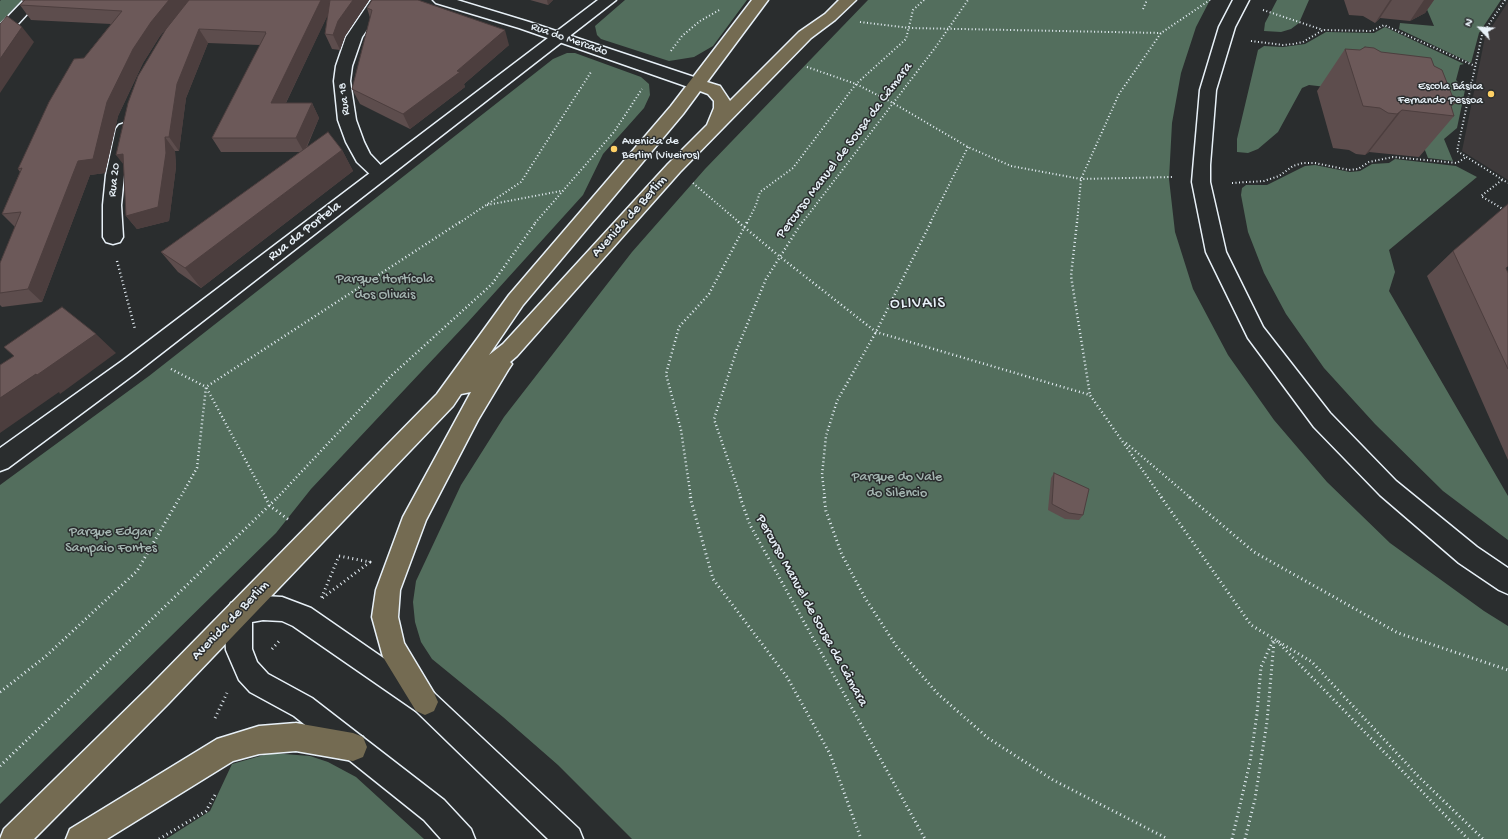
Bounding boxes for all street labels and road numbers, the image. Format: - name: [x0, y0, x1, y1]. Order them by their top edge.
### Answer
- street label: Rua do Mercado: [529, 20, 609, 60]
- street label: Percurso Manuel de Sousa da Câmara: [773, 59, 917, 243]
- street label: Rua 18: [336, 82, 354, 116]
- street label: Rua 20: [106, 162, 124, 198]
- street label: Avenida de Berlim: [589, 172, 671, 262]
- street label: Rua da Portela: [265, 198, 345, 266]
- street label: Percurso Manuel de Sousa da Câmara: [751, 512, 871, 710]
- street label: Avenida de Berlim: [189, 577, 273, 665]

